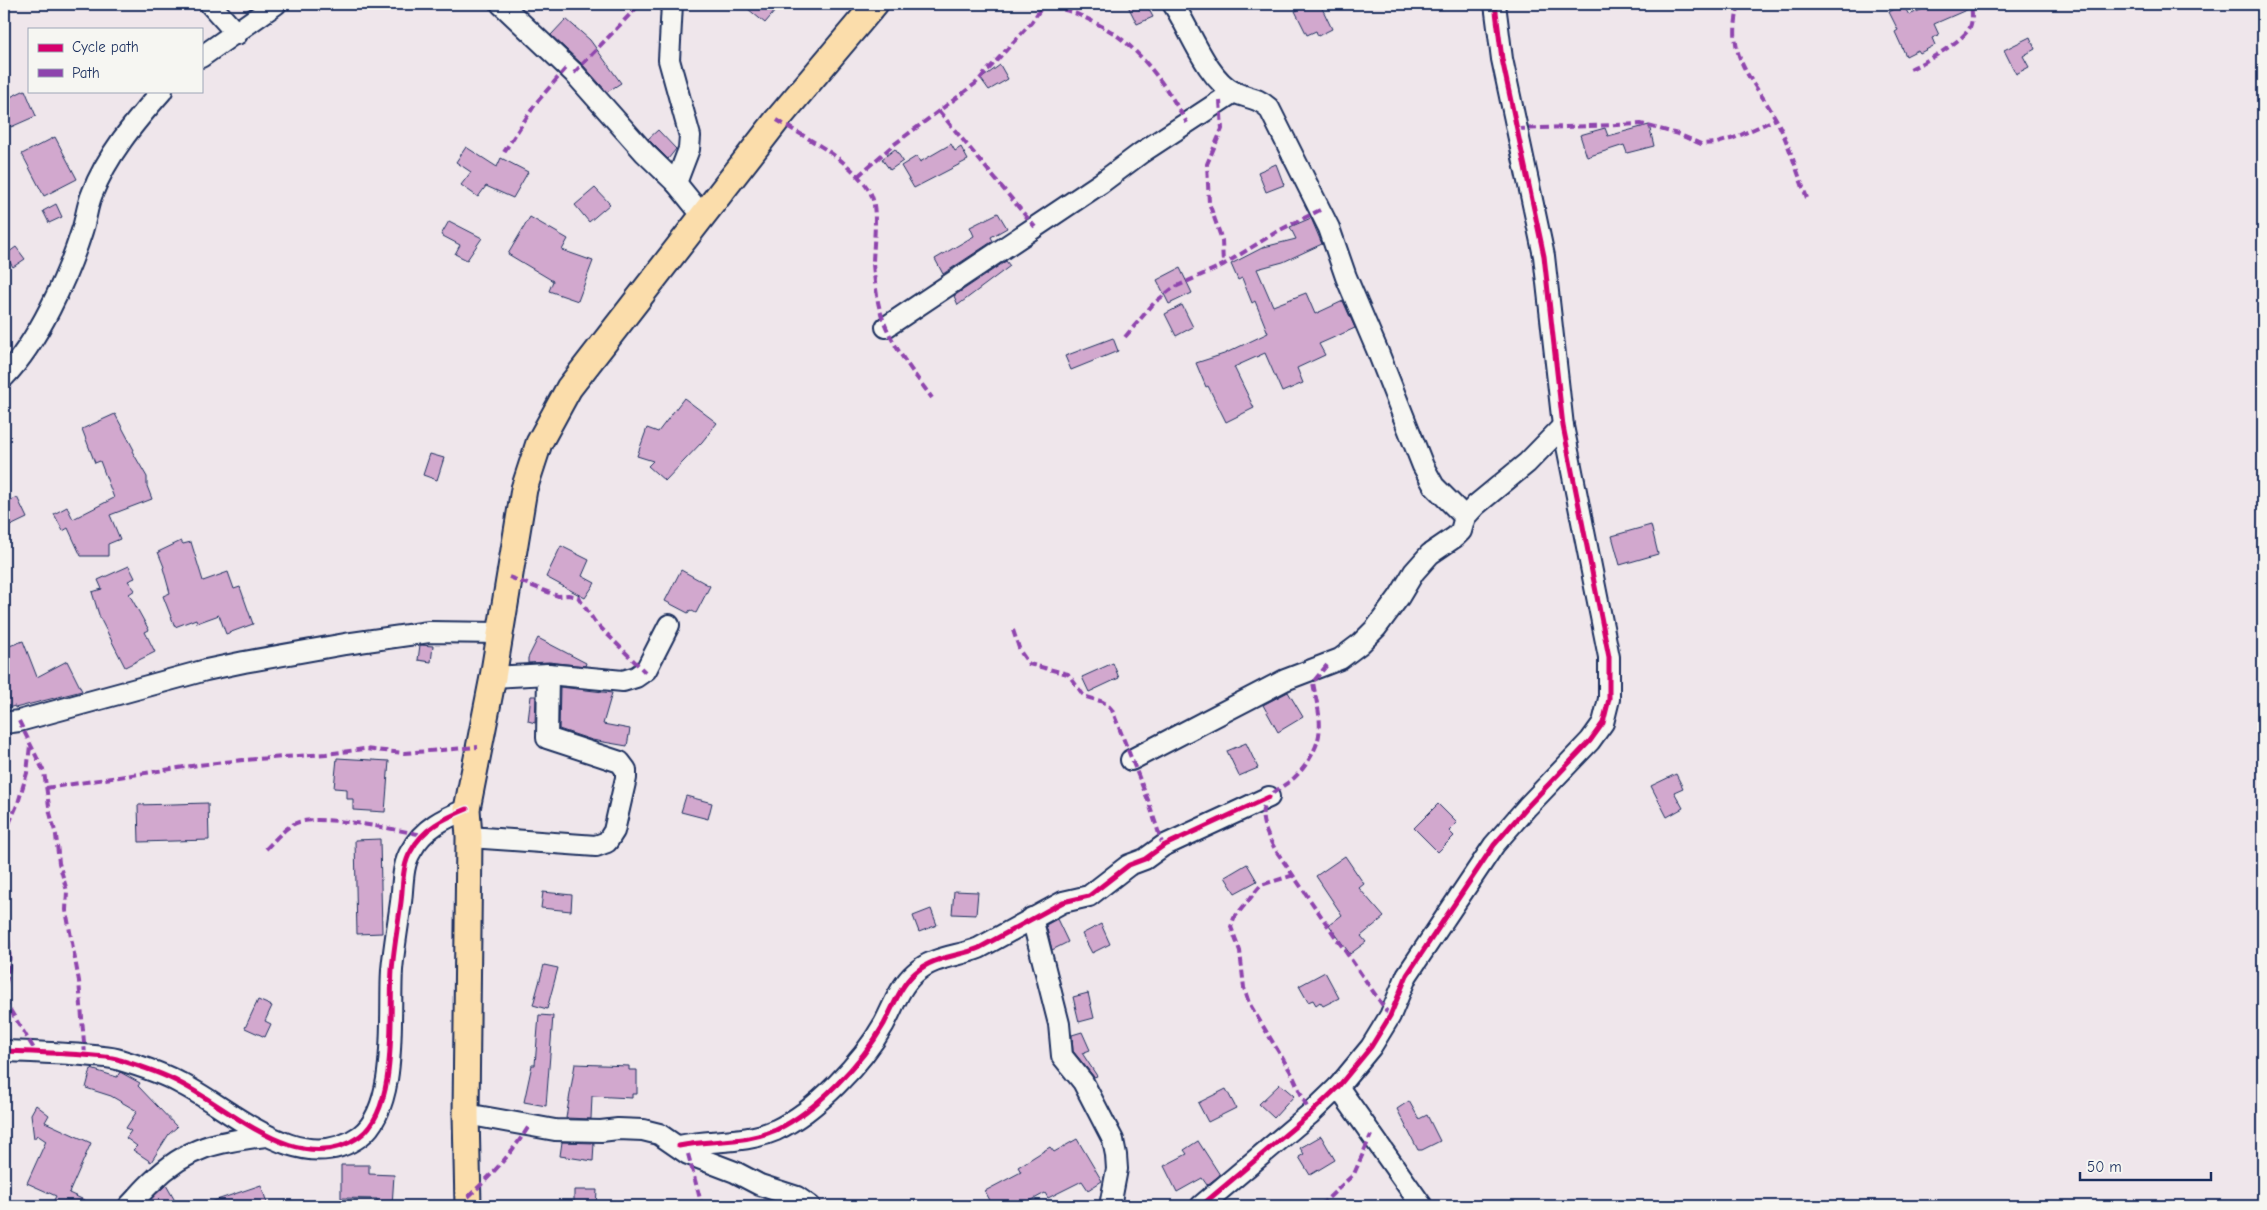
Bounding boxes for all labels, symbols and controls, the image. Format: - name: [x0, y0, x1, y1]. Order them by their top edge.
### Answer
- legend: [28, 28, 202, 92]
- text: Cycle path: [72, 38, 139, 56]
- text: Path: [72, 64, 100, 82]
- scale bar: [2080, 1150, 2211, 1182]
- text: 50 m: [2087, 1158, 2122, 1176]

